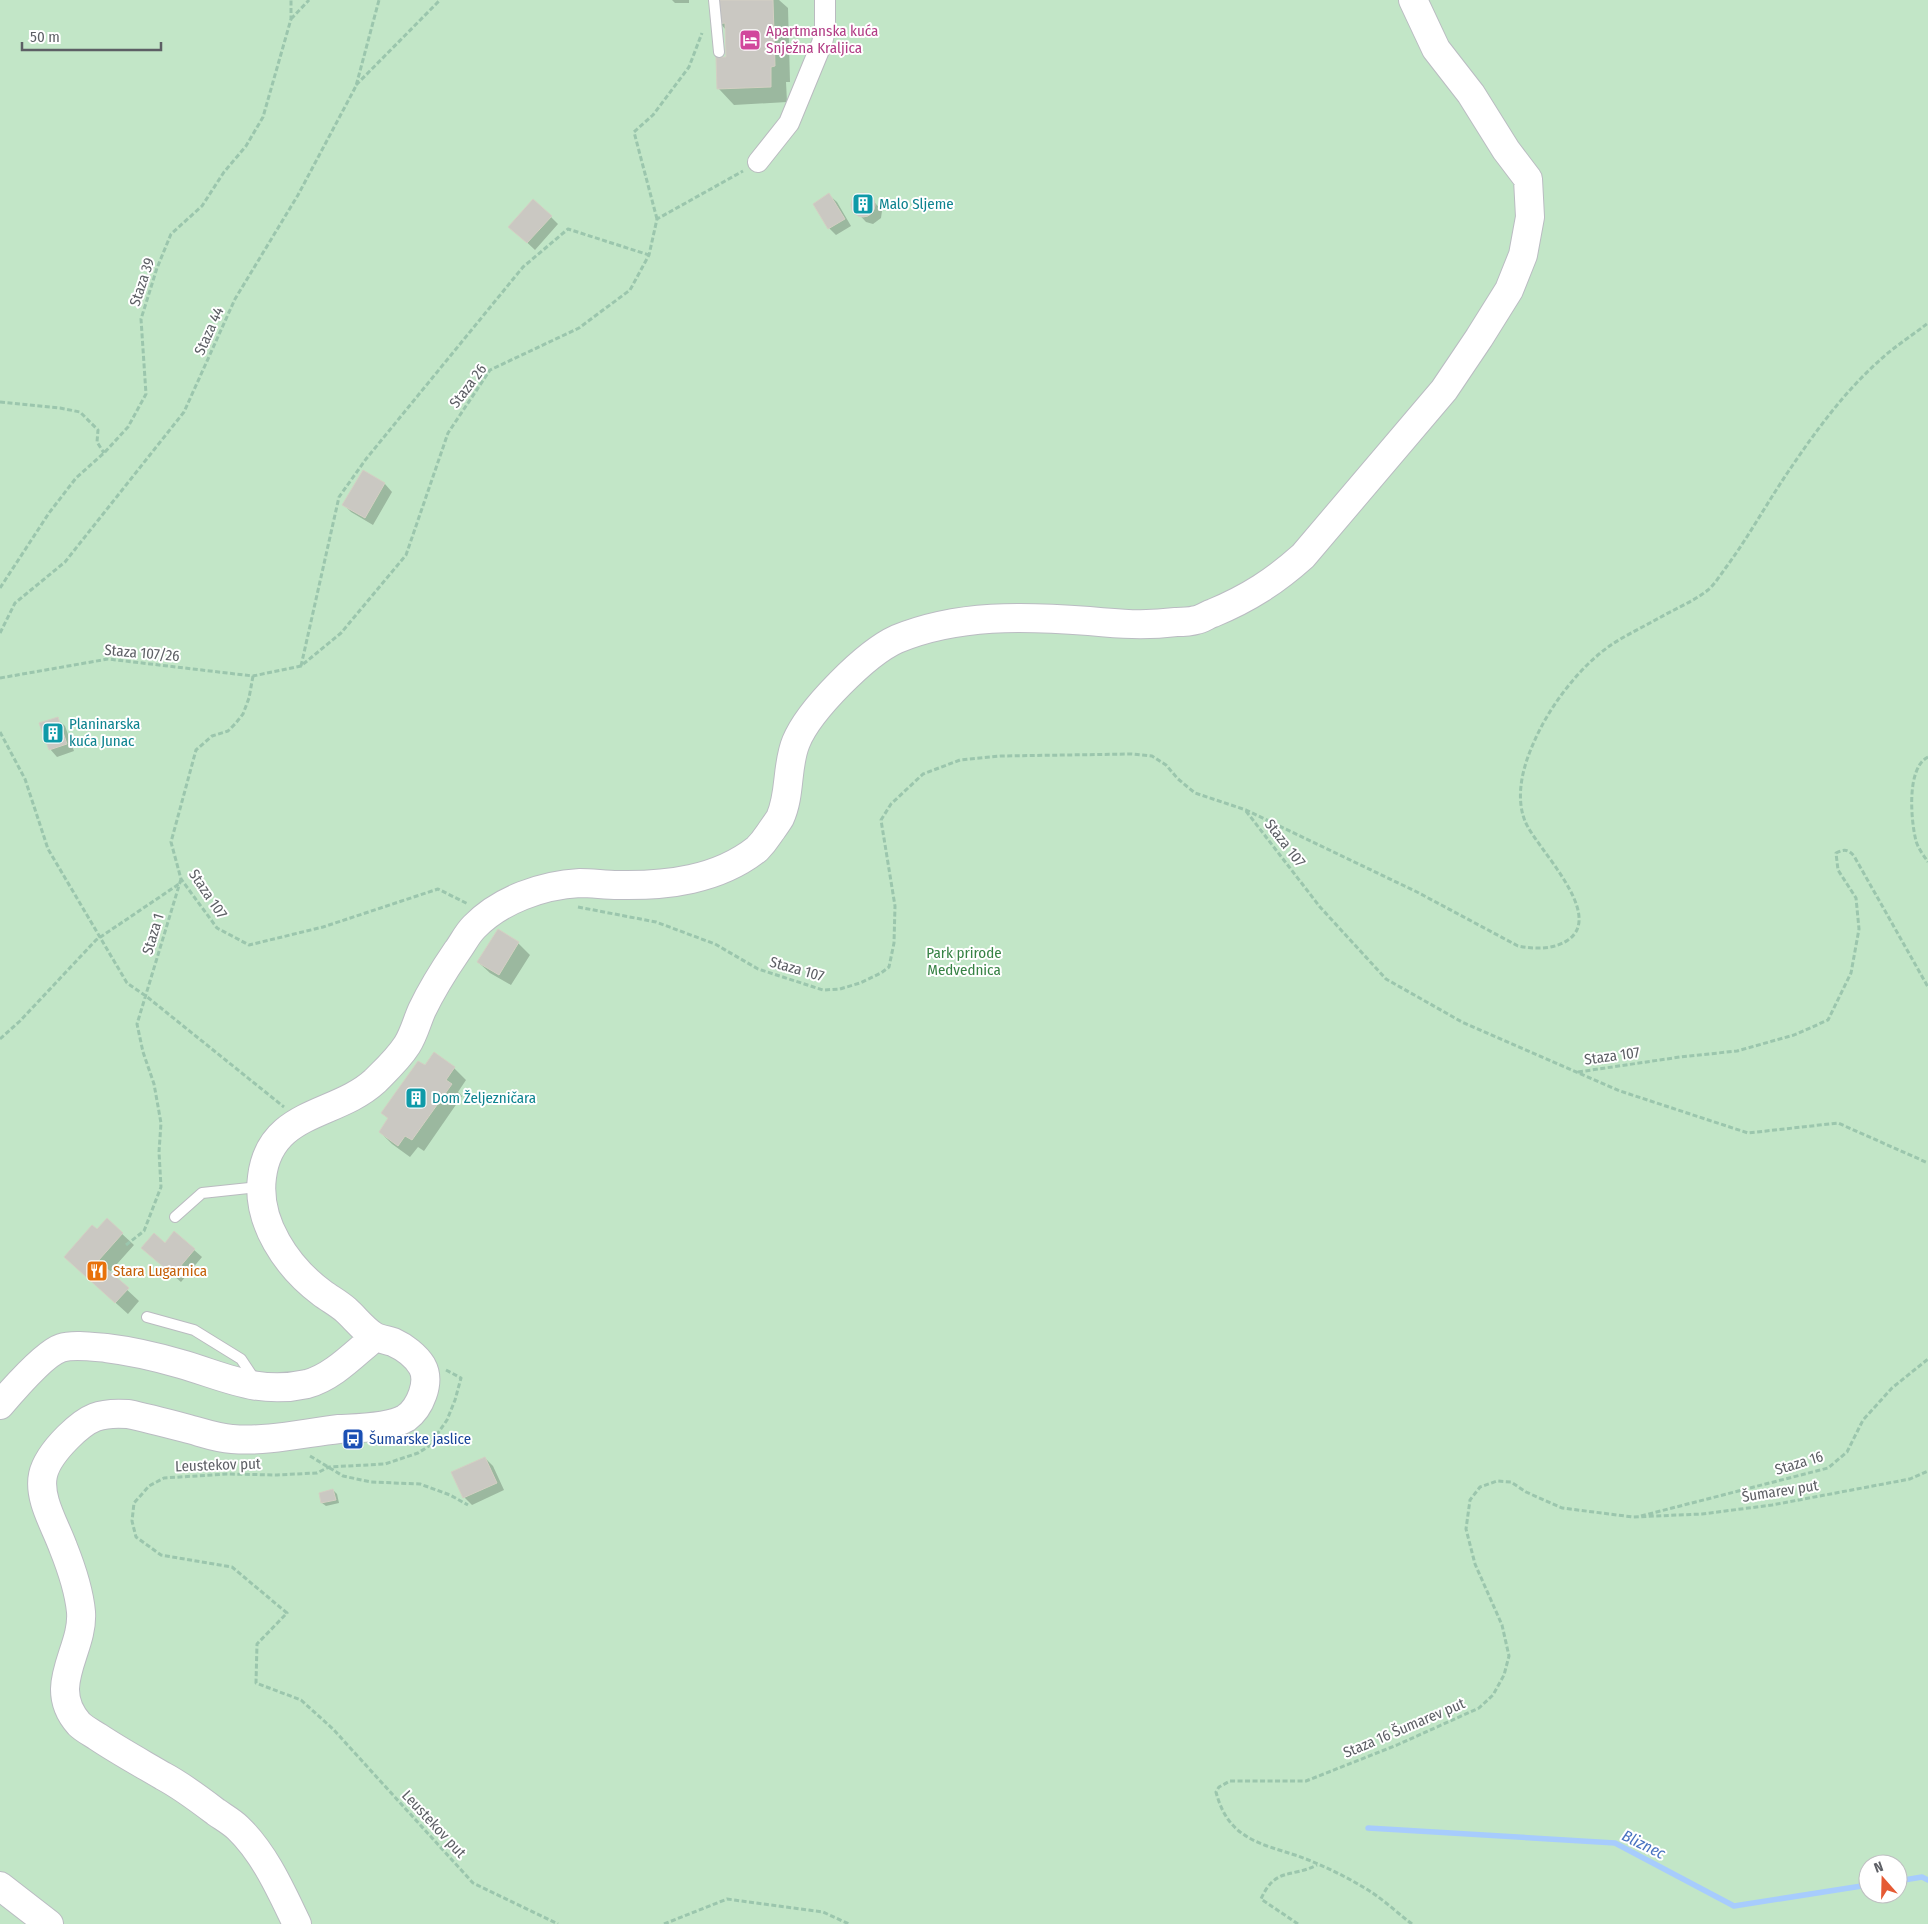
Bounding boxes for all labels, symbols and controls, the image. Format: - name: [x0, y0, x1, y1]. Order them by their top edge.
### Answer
- scale bar: [22, 20, 161, 52]
- place label: Apartmanska kuća Snježna Kraljica: [766, 22, 878, 57]
- text: 50 m: [30, 28, 60, 46]
- hotel icon: Apartmanska kuća Snježna Kraljica: [738, 28, 762, 52]
- building icon: Malo Sljeme: [851, 192, 875, 216]
- place label: Malo Sljeme: [879, 195, 954, 213]
- street label: Staza 39: [126, 255, 158, 309]
- street label: Staza 44: [190, 304, 228, 358]
- street label: Staza 26: [446, 361, 490, 411]
- street label: Staza 107/26: [104, 641, 180, 665]
- place label: Planinarska kuća Junac: [69, 715, 140, 750]
- building icon: Planinarska kuća Junac: [41, 721, 65, 745]
- street label: Staza 107: [1261, 816, 1309, 870]
- street label: Staza 107: [185, 866, 231, 922]
- street label: Staza 1: [138, 911, 168, 957]
- park label: Park prirode Medvednica: [926, 944, 1002, 979]
- street label: Staza 107: [768, 953, 826, 985]
- street label: Staza 107: [1583, 1043, 1641, 1069]
- building icon: Dom Željezničara: [404, 1086, 428, 1110]
- place label: Dom Željezničara: [432, 1089, 536, 1107]
- restaurant icon: Stara Lugarnica: [85, 1259, 109, 1283]
- place label: Stara Lugarnica: [113, 1262, 207, 1280]
- bus stop icon: Šumarske jaslice: [341, 1427, 365, 1451]
- place label: Šumarske jaslice: [369, 1430, 471, 1448]
- street label: Staza 16: [1773, 1447, 1825, 1479]
- street label: Leustekov put: [175, 1455, 261, 1475]
- street label: Šumarev put: [1740, 1476, 1820, 1506]
- street label: Staza 16 Šumarev put: [1341, 1694, 1468, 1762]
- street label: Leustekov put: [398, 1787, 470, 1862]
- water label: Bliznec: [1619, 1826, 1669, 1863]
- north arrow: [1858, 1854, 1908, 1904]
- text: N: [1872, 1858, 1886, 1877]

